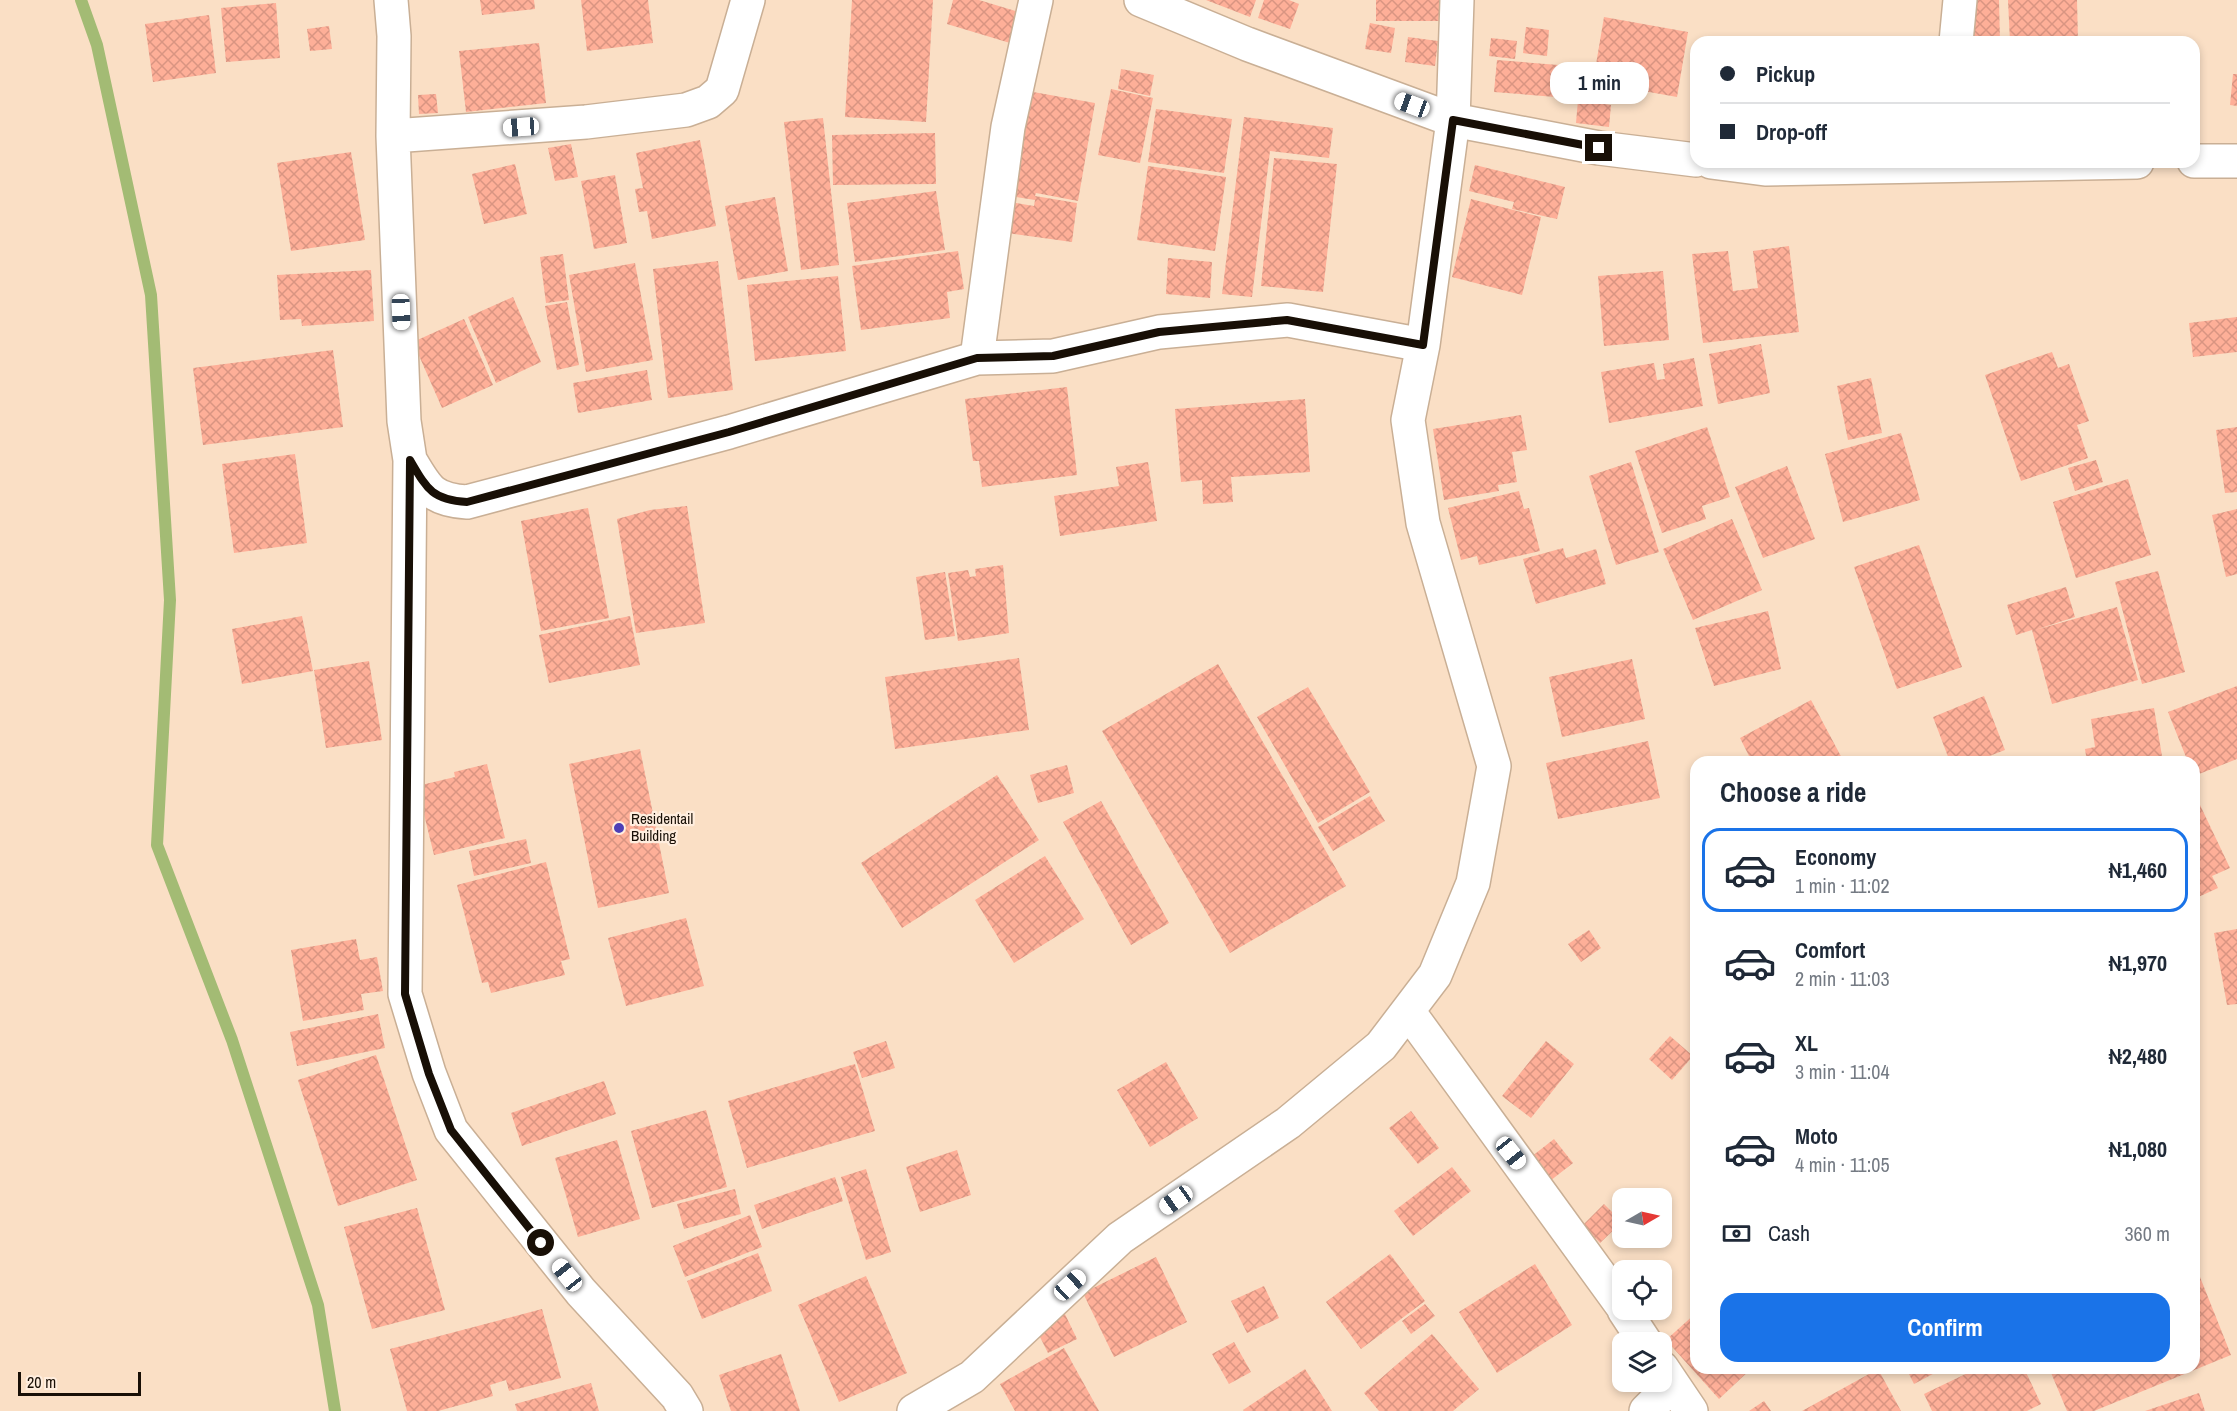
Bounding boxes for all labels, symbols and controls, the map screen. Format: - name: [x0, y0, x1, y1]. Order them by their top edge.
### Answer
- text: Pickup: [1756, 59, 1815, 89]
- callout: 1 min: [1550, 61, 1648, 103]
- text: 1 min: [1578, 69, 1621, 96]
- car: [1392, 90, 1432, 120]
- car: [502, 117, 540, 137]
- text: Drop-off: [1756, 117, 1827, 147]
- route end: [1585, 134, 1612, 161]
- car: [391, 294, 411, 330]
- text: Choose a ride: [1720, 774, 1866, 810]
- place label: Residentail Building: [631, 808, 693, 846]
- marker: Residentail Building: [612, 821, 626, 835]
- text: Economy: [1795, 842, 1876, 872]
- icon: car: [1723, 843, 1777, 897]
- text: ₦1,460: [2109, 855, 2167, 885]
- text: 1 min · 11:02: [1795, 872, 1890, 899]
- text: Comfort: [1795, 935, 1865, 965]
- icon: car: [1723, 936, 1777, 990]
- text: ₦1,970: [2109, 948, 2167, 978]
- text: 2 min · 11:03: [1795, 965, 1890, 992]
- text: XL: [1795, 1028, 1818, 1058]
- icon: car: [1723, 1029, 1777, 1083]
- text: ₦2,480: [2109, 1041, 2167, 1071]
- text: 3 min · 11:04: [1795, 1058, 1890, 1085]
- text: Moto: [1795, 1121, 1838, 1151]
- icon: car: [1723, 1122, 1777, 1176]
- car: [1493, 1133, 1529, 1173]
- text: ₦1,080: [2109, 1134, 2167, 1164]
- text: 4 min · 11:05: [1795, 1151, 1890, 1178]
- car: [1156, 1182, 1196, 1218]
- north arrow: [1612, 1188, 1672, 1248]
- map controls: [1612, 1188, 1672, 1392]
- icon: cash: [1720, 1217, 1753, 1250]
- text: Cash: [1768, 1218, 1810, 1248]
- text: 360 m: [2124, 1220, 2170, 1247]
- route start: [527, 1229, 554, 1256]
- car: [549, 1255, 585, 1295]
- button: locate: [1612, 1260, 1672, 1320]
- car: [1051, 1266, 1089, 1304]
- button: Confirm: [1720, 1293, 2170, 1362]
- button: layers: [1612, 1332, 1672, 1392]
- scale bar: [18, 1369, 141, 1396]
- text: 20 m: [27, 1371, 56, 1393]

